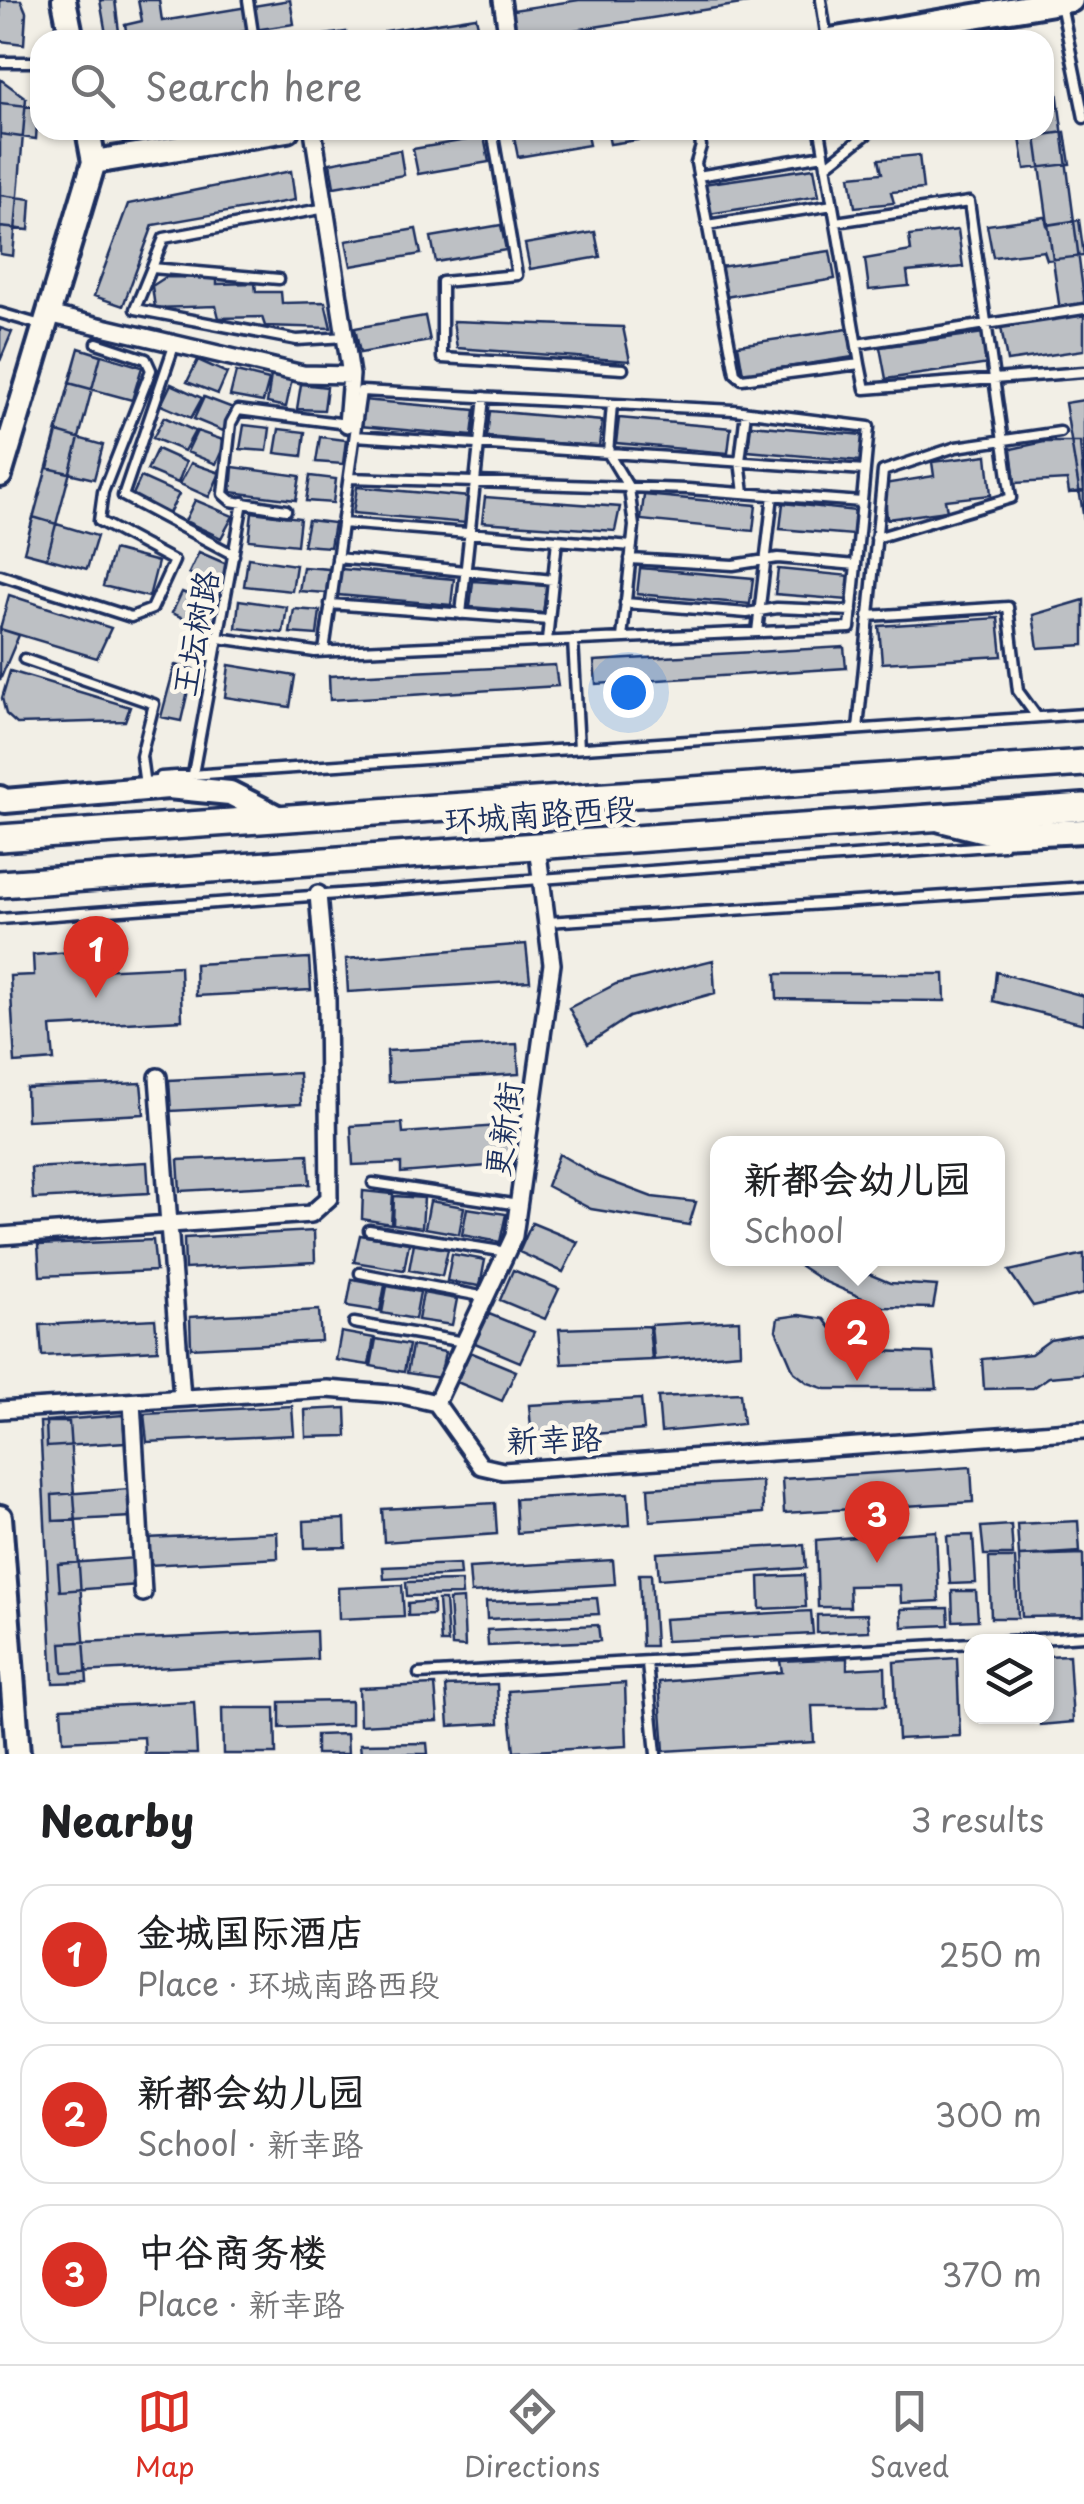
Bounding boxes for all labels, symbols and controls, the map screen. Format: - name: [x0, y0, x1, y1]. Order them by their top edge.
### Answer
- search box: [30, 30, 1054, 140]
- text: Search here: [145, 57, 362, 114]
- icon: search: [65, 58, 120, 113]
- street label: 王坛树路: [158, 566, 230, 700]
- your location: [603, 667, 654, 718]
- street label: 环城南路西段: [443, 782, 637, 844]
- pin: 1: [64, 916, 128, 998]
- street label: 更新街: [472, 1078, 532, 1180]
- popup: [710, 1136, 1005, 1266]
- text: 新都会幼儿园: [743, 1149, 972, 1206]
- text: School: [743, 1206, 844, 1254]
- pin: 2: [824, 1298, 890, 1381]
- street label: 新幸路: [505, 1412, 603, 1464]
- pin: 3: [844, 1480, 910, 1563]
- map controls: [964, 1634, 1054, 1724]
- button: layers: [964, 1634, 1054, 1724]
- text: Nearby: [40, 1788, 194, 1851]
- text: 3 results: [910, 1795, 1044, 1843]
- text: 金城国际酒店: [137, 1902, 365, 1959]
- text: 1: [67, 1930, 82, 1978]
- text: 250 m: [939, 1930, 1042, 1978]
- text: Place · 环城南路西段: [137, 1959, 440, 2007]
- text: 新都会幼儿园: [137, 2062, 365, 2119]
- text: 2: [63, 2090, 86, 2138]
- text: 300 m: [934, 2090, 1042, 2138]
- text: School · 新幸路: [137, 2119, 363, 2167]
- text: 中谷商务楼: [137, 2222, 327, 2279]
- text: 3: [64, 2250, 85, 2298]
- text: 370 m: [941, 2250, 1042, 2298]
- text: Place · 新幸路: [137, 2279, 344, 2327]
- tab: Map: [135, 2384, 195, 2487]
- tab: Directions: [464, 2384, 600, 2487]
- tab: Saved: [870, 2384, 949, 2487]

